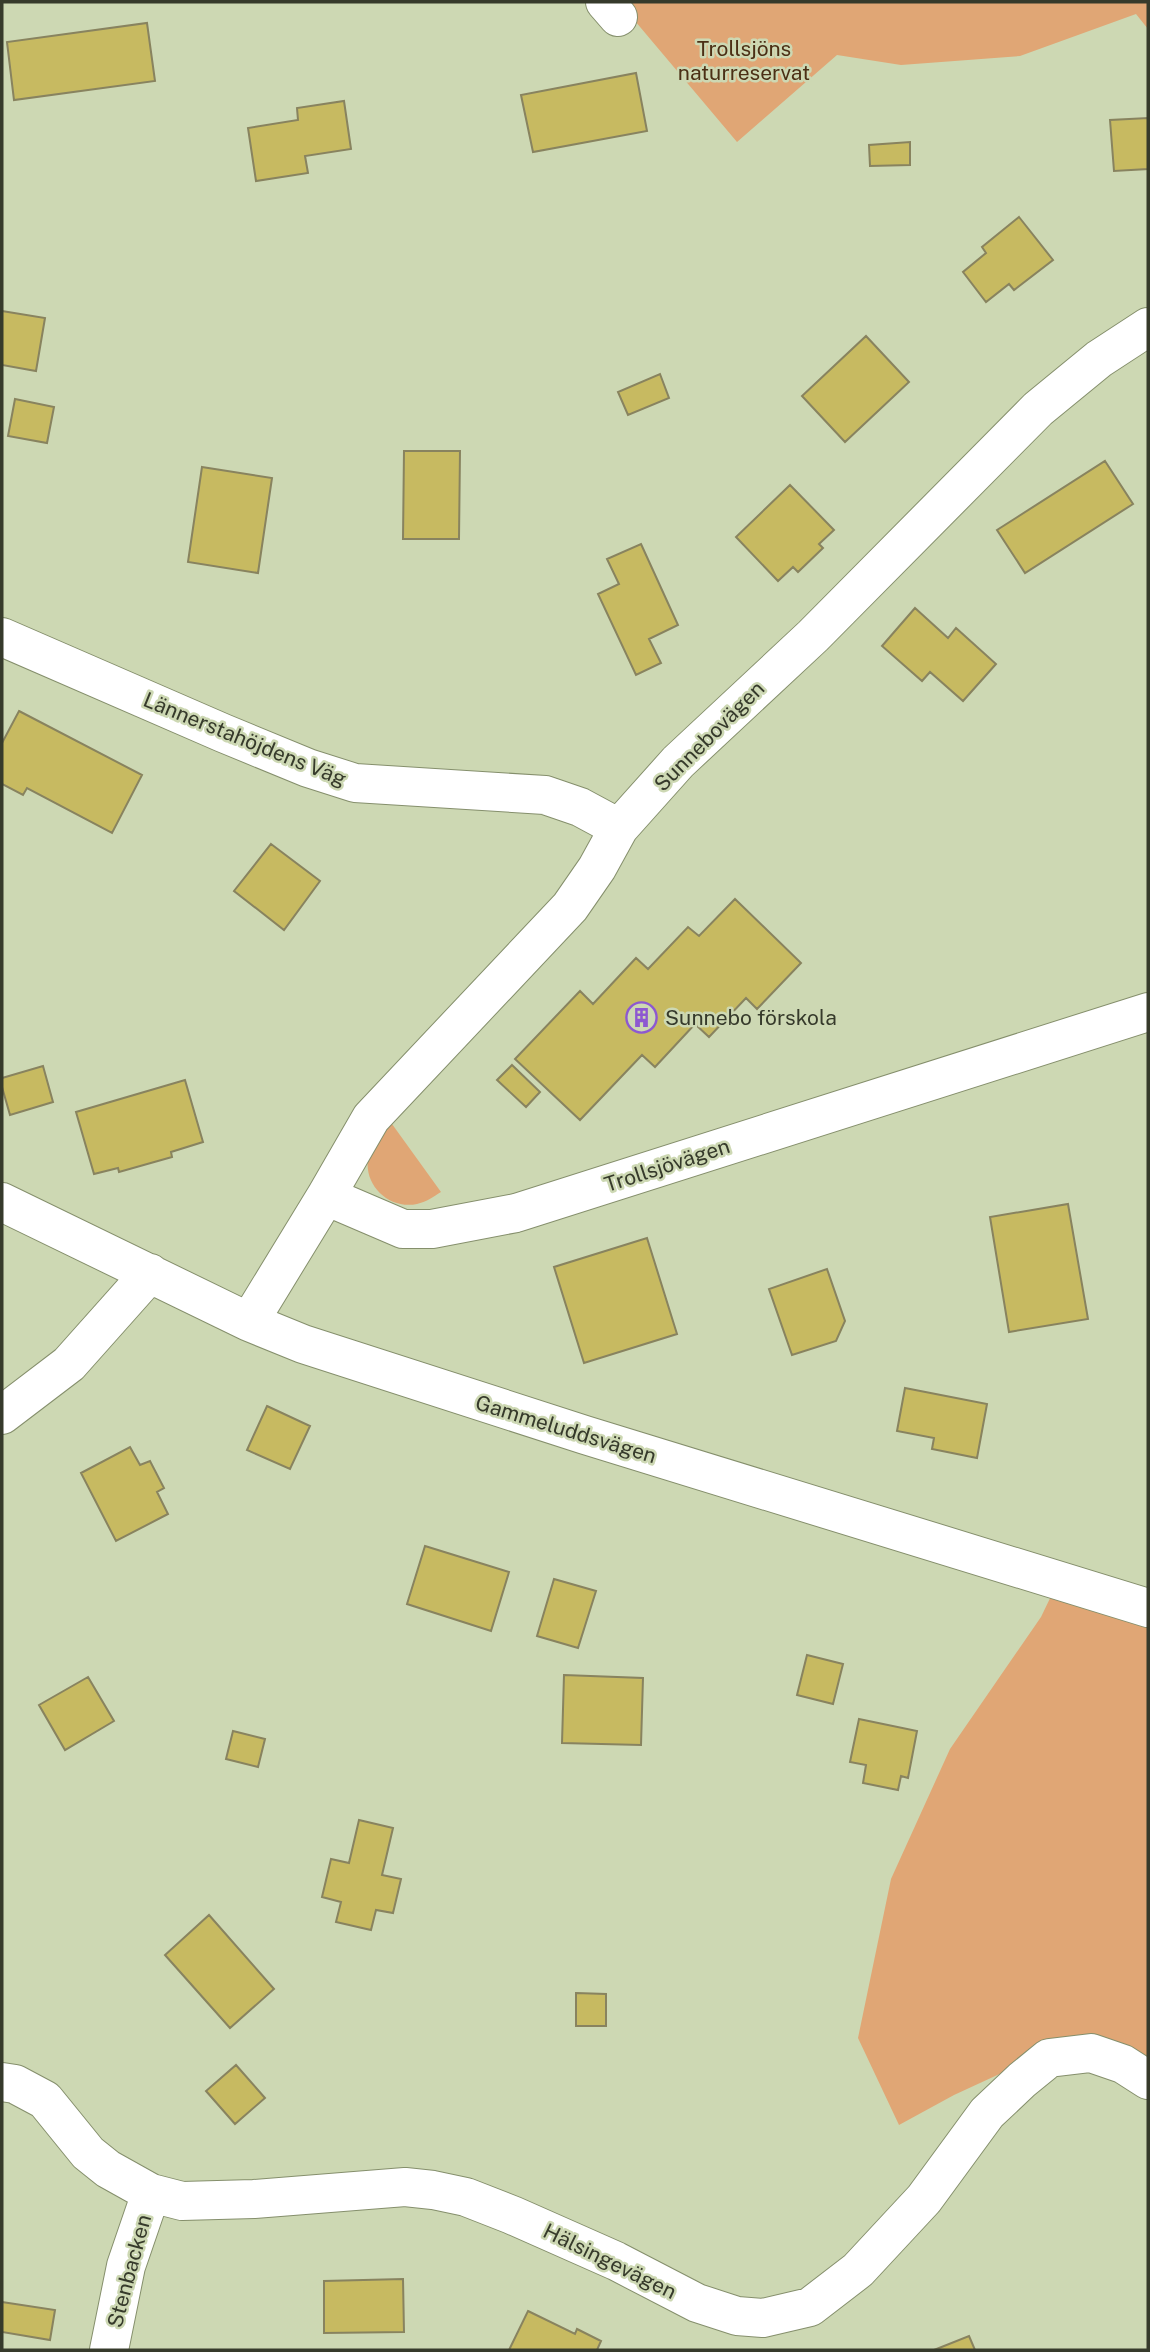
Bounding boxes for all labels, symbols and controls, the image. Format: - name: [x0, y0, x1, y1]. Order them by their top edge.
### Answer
- park label: Trollsjöns naturreservat: [678, 36, 810, 85]
- street label: Sunnebovägen: [649, 676, 769, 796]
- street label: Lännerstahöjdens Väg: [140, 687, 350, 791]
- building icon: Sunnebo förskola: [625, 1000, 659, 1034]
- place label: Sunnebo förskola: [665, 1005, 837, 1030]
- street label: Trollsjövägen: [601, 1133, 733, 1197]
- street label: Gammeluddsvägen: [473, 1390, 659, 1468]
- street label: Stenbacken: [102, 2212, 156, 2330]
- street label: Hälsingevägen: [539, 2218, 681, 2304]

